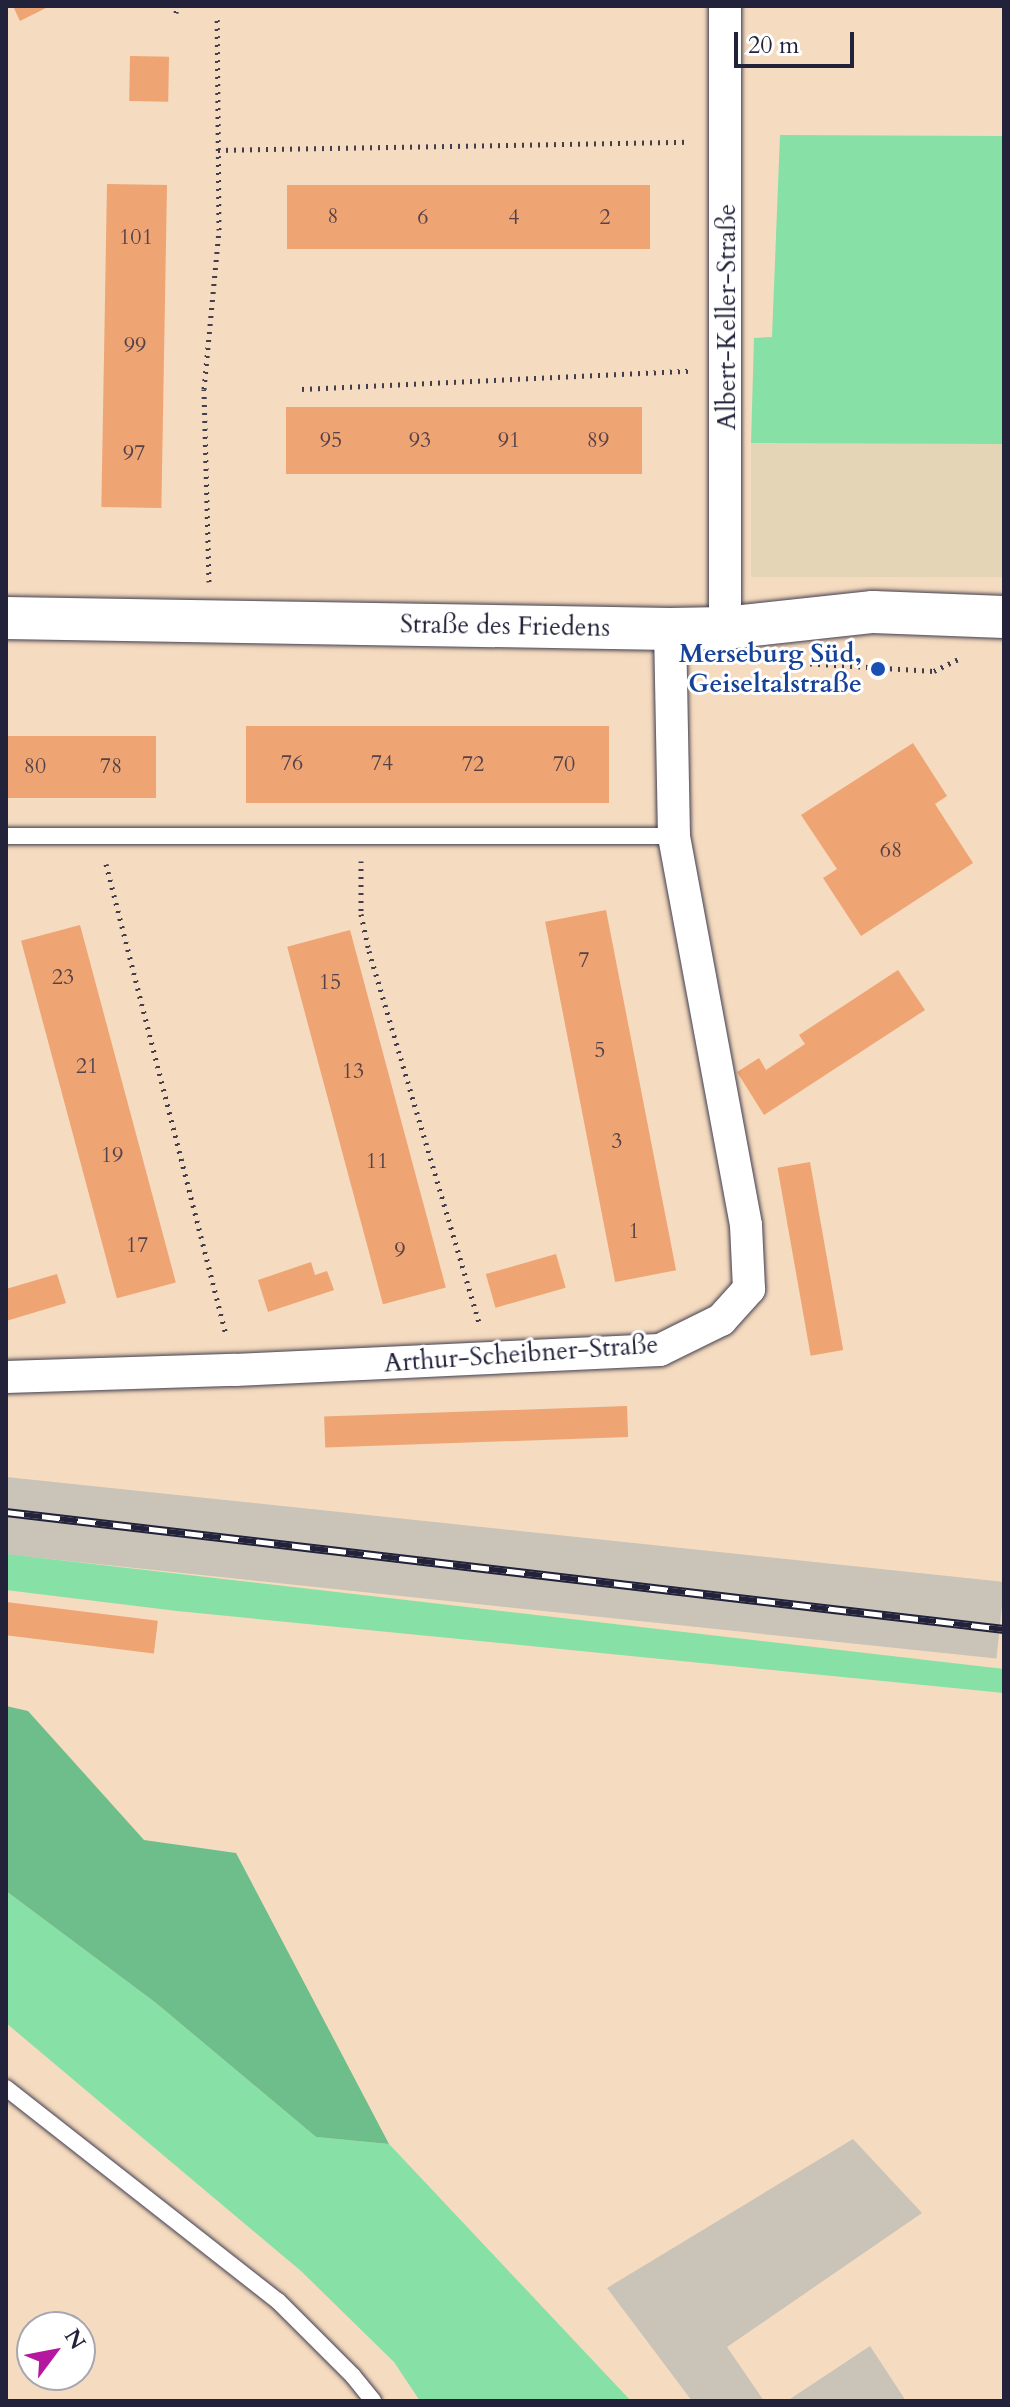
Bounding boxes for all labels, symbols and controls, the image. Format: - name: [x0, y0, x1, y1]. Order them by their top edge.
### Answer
- scale bar: [738, 16, 858, 66]
- text: 20 m: [748, 29, 799, 62]
- house number: 8: [327, 204, 339, 230]
- street label: Albert-Keller-Straße: [711, 204, 743, 430]
- house number: 6: [417, 205, 429, 231]
- house number: 4: [508, 205, 520, 231]
- house number: 2: [599, 205, 611, 231]
- house number: 101: [119, 225, 153, 251]
- house number: 99: [124, 333, 146, 359]
- house number: 95: [320, 428, 342, 454]
- house number: 93: [409, 428, 431, 454]
- house number: 91: [498, 428, 520, 454]
- house number: 89: [587, 428, 609, 454]
- house number: 97: [123, 441, 145, 467]
- street label: Straße des Friedens: [400, 609, 610, 643]
- place label: Merseburg Süd, Geiseltalstraße: [679, 638, 862, 700]
- marker: Merseburg Süd, Geiseltalstraße: [869, 660, 887, 678]
- house number: 76: [281, 751, 303, 777]
- house number: 74: [371, 751, 393, 777]
- house number: 72: [462, 752, 484, 778]
- house number: 70: [553, 752, 575, 778]
- house number: 80: [24, 754, 46, 780]
- house number: 78: [100, 754, 122, 780]
- house number: 68: [880, 838, 902, 864]
- house number: 7: [578, 948, 590, 974]
- house number: 23: [52, 965, 74, 991]
- house number: 15: [319, 970, 341, 996]
- house number: 5: [594, 1038, 606, 1064]
- house number: 21: [76, 1054, 98, 1080]
- house number: 13: [342, 1059, 364, 1085]
- house number: 3: [611, 1129, 623, 1155]
- house number: 19: [101, 1143, 123, 1169]
- house number: 11: [366, 1149, 388, 1175]
- house number: 1: [628, 1219, 640, 1245]
- house number: 17: [126, 1233, 148, 1259]
- house number: 9: [394, 1238, 406, 1264]
- street label: Arthur-Scheibner-Straße: [383, 1329, 659, 1379]
- north arrow: [16, 2311, 96, 2391]
- text: N: [57, 2323, 92, 2355]

